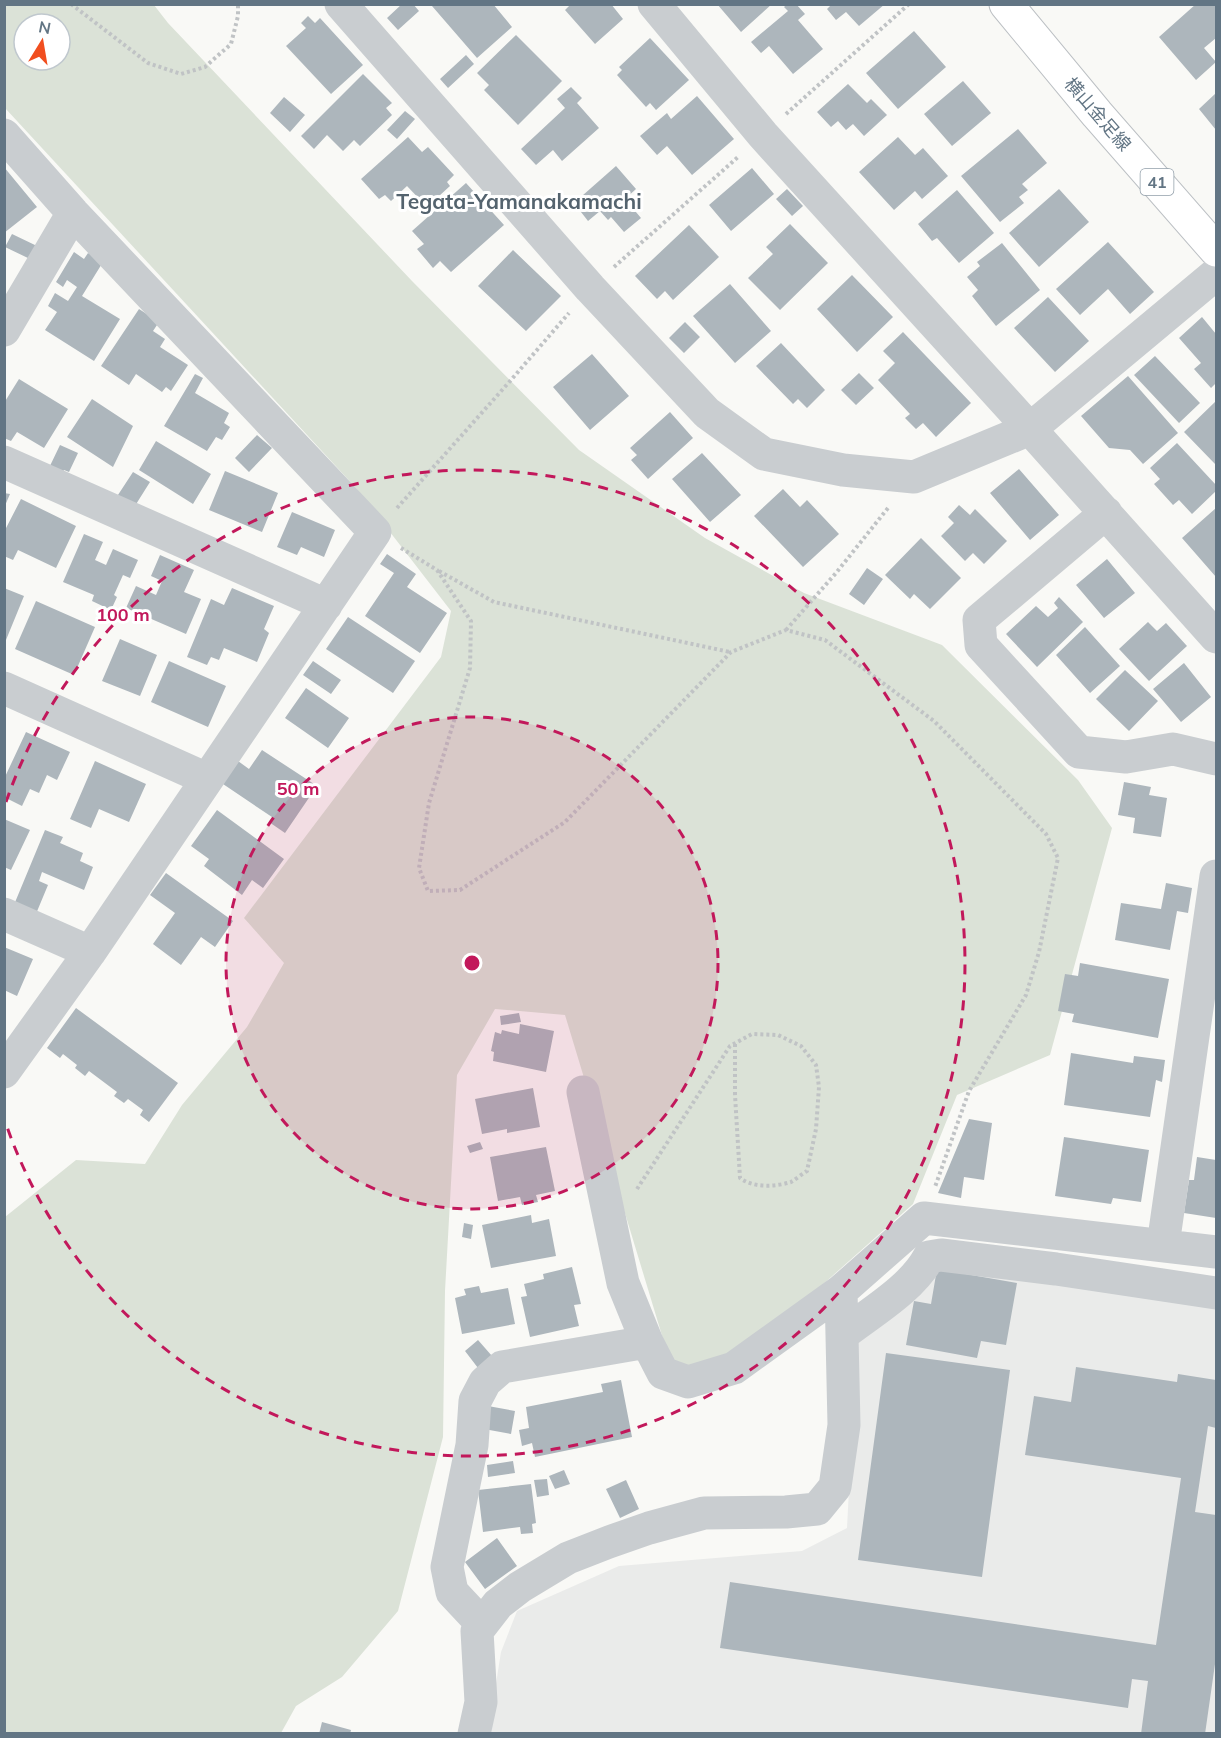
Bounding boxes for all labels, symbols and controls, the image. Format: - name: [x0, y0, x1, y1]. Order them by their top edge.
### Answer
- north arrow: [12, 12, 72, 72]
- text: N: [37, 16, 53, 38]
- street label: 横山金足線: [1060, 72, 1136, 156]
- road number: 41: [1140, 169, 1174, 195]
- district label: Tegata-Yamanakamachi: [396, 188, 642, 214]
- text: 100 m: [96, 603, 150, 626]
- text: 50 m: [277, 777, 319, 800]
- centre of rings: [462, 953, 482, 973]

